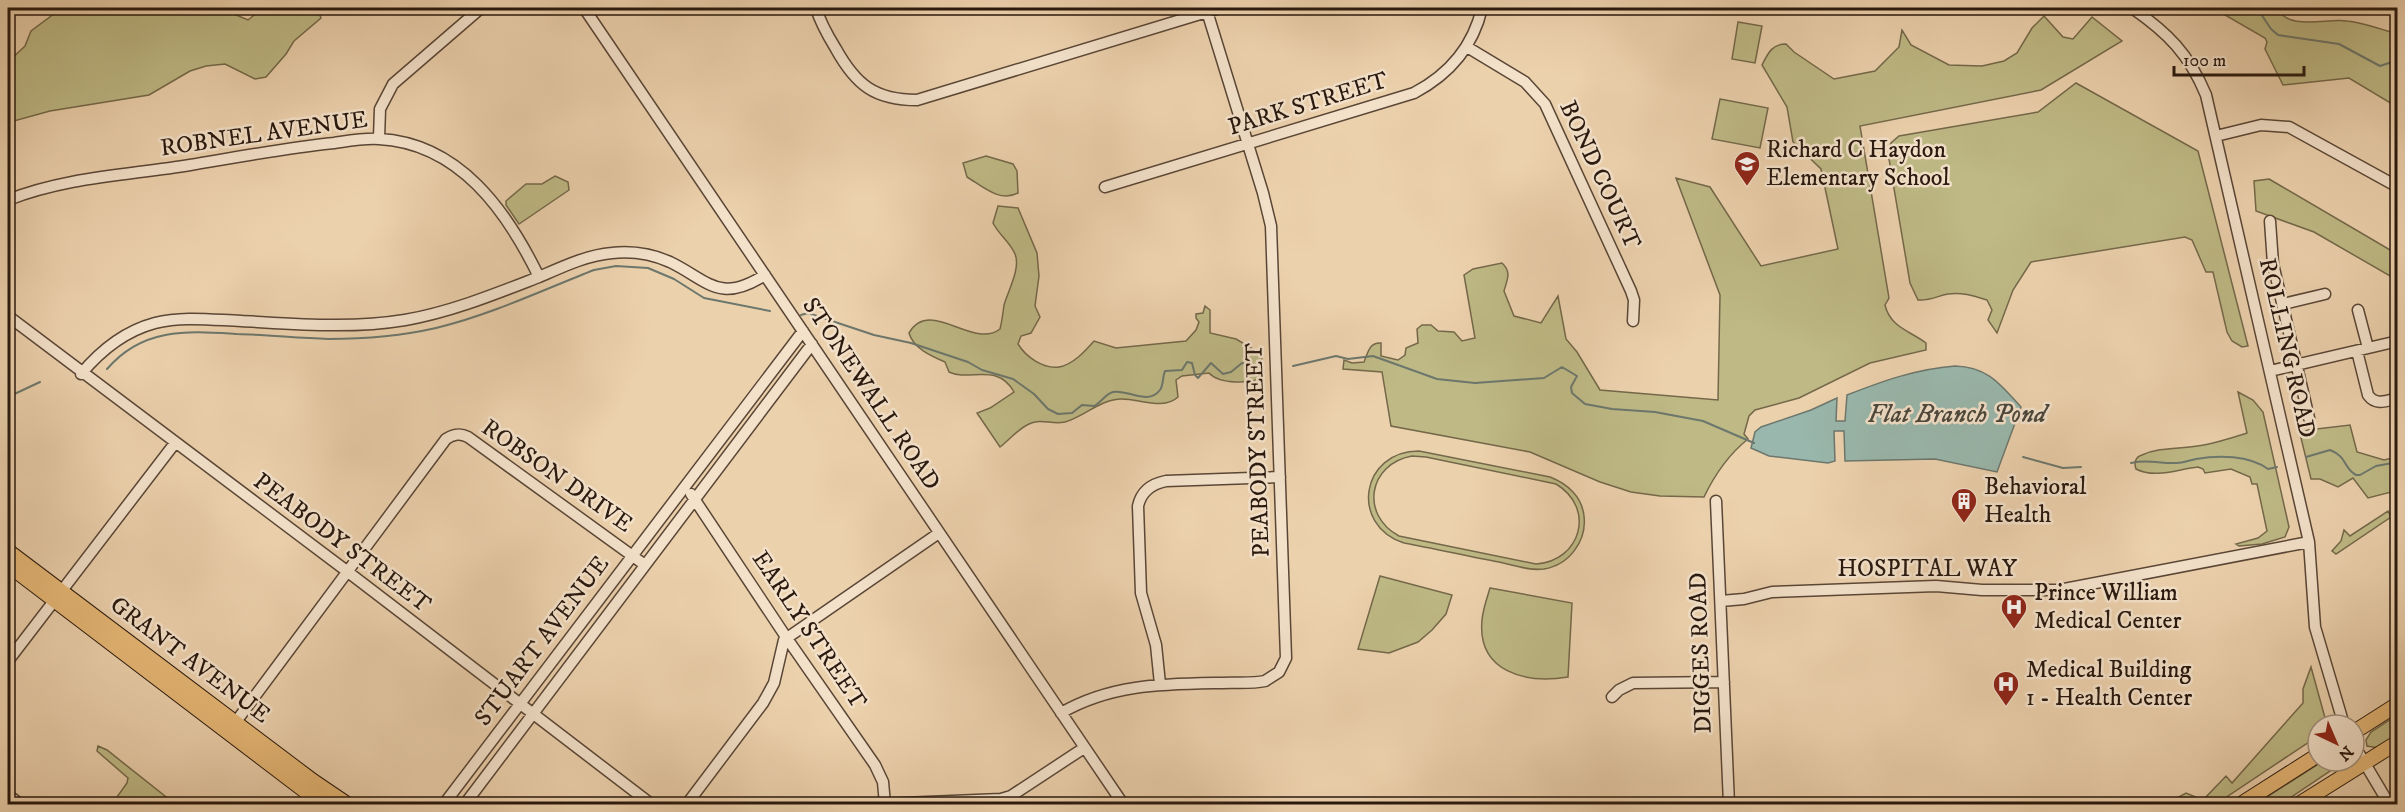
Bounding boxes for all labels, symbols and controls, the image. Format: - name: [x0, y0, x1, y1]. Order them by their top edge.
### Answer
- scale bar: [2174, 39, 2304, 77]
- text: 100 m: [2183, 50, 2226, 72]
- street label: PARK STREET: [1225, 65, 1391, 143]
- street label: BOND COURT: [1553, 96, 1647, 254]
- street label: ROBNEL AVENUE: [159, 105, 369, 163]
- place label: Richard C Haydon Elementary School: [1766, 135, 1950, 193]
- school or university icon: Richard C Haydon Elementary School: [1732, 149, 1762, 187]
- street label: ROLLING ROAD: [2252, 255, 2322, 441]
- street label: STONEWALL ROAD: [795, 292, 947, 496]
- street label: PEABODY STREET: [1239, 342, 1277, 558]
- water label: Flat Branch Pond: [1868, 398, 2050, 431]
- street label: ROBSON DRIVE: [476, 413, 638, 539]
- street label: PEABODY STREET: [247, 466, 437, 620]
- place label: Behavioral Health: [1984, 472, 2087, 530]
- building icon: Behavioral Health: [1949, 486, 1979, 524]
- street label: EARLY STREET: [745, 545, 873, 715]
- street label: STUART AVENUE: [468, 550, 616, 732]
- street label: HOSPITAL WAY: [1837, 554, 2018, 584]
- street label: DIGGES ROAD: [1683, 572, 1719, 734]
- place label: Prince William Medical Center: [2034, 578, 2182, 636]
- street label: GRANT AVENUE: [104, 590, 276, 730]
- hospital icon: Prince William Medical Center: [1999, 592, 2029, 630]
- place label: Medical Building 1 - Health Center: [2026, 655, 2192, 713]
- hospital icon: Medical Building 1 - Health Center: [1991, 669, 2021, 707]
- north arrow: [2306, 713, 2366, 773]
- text: N: [2334, 741, 2357, 765]

